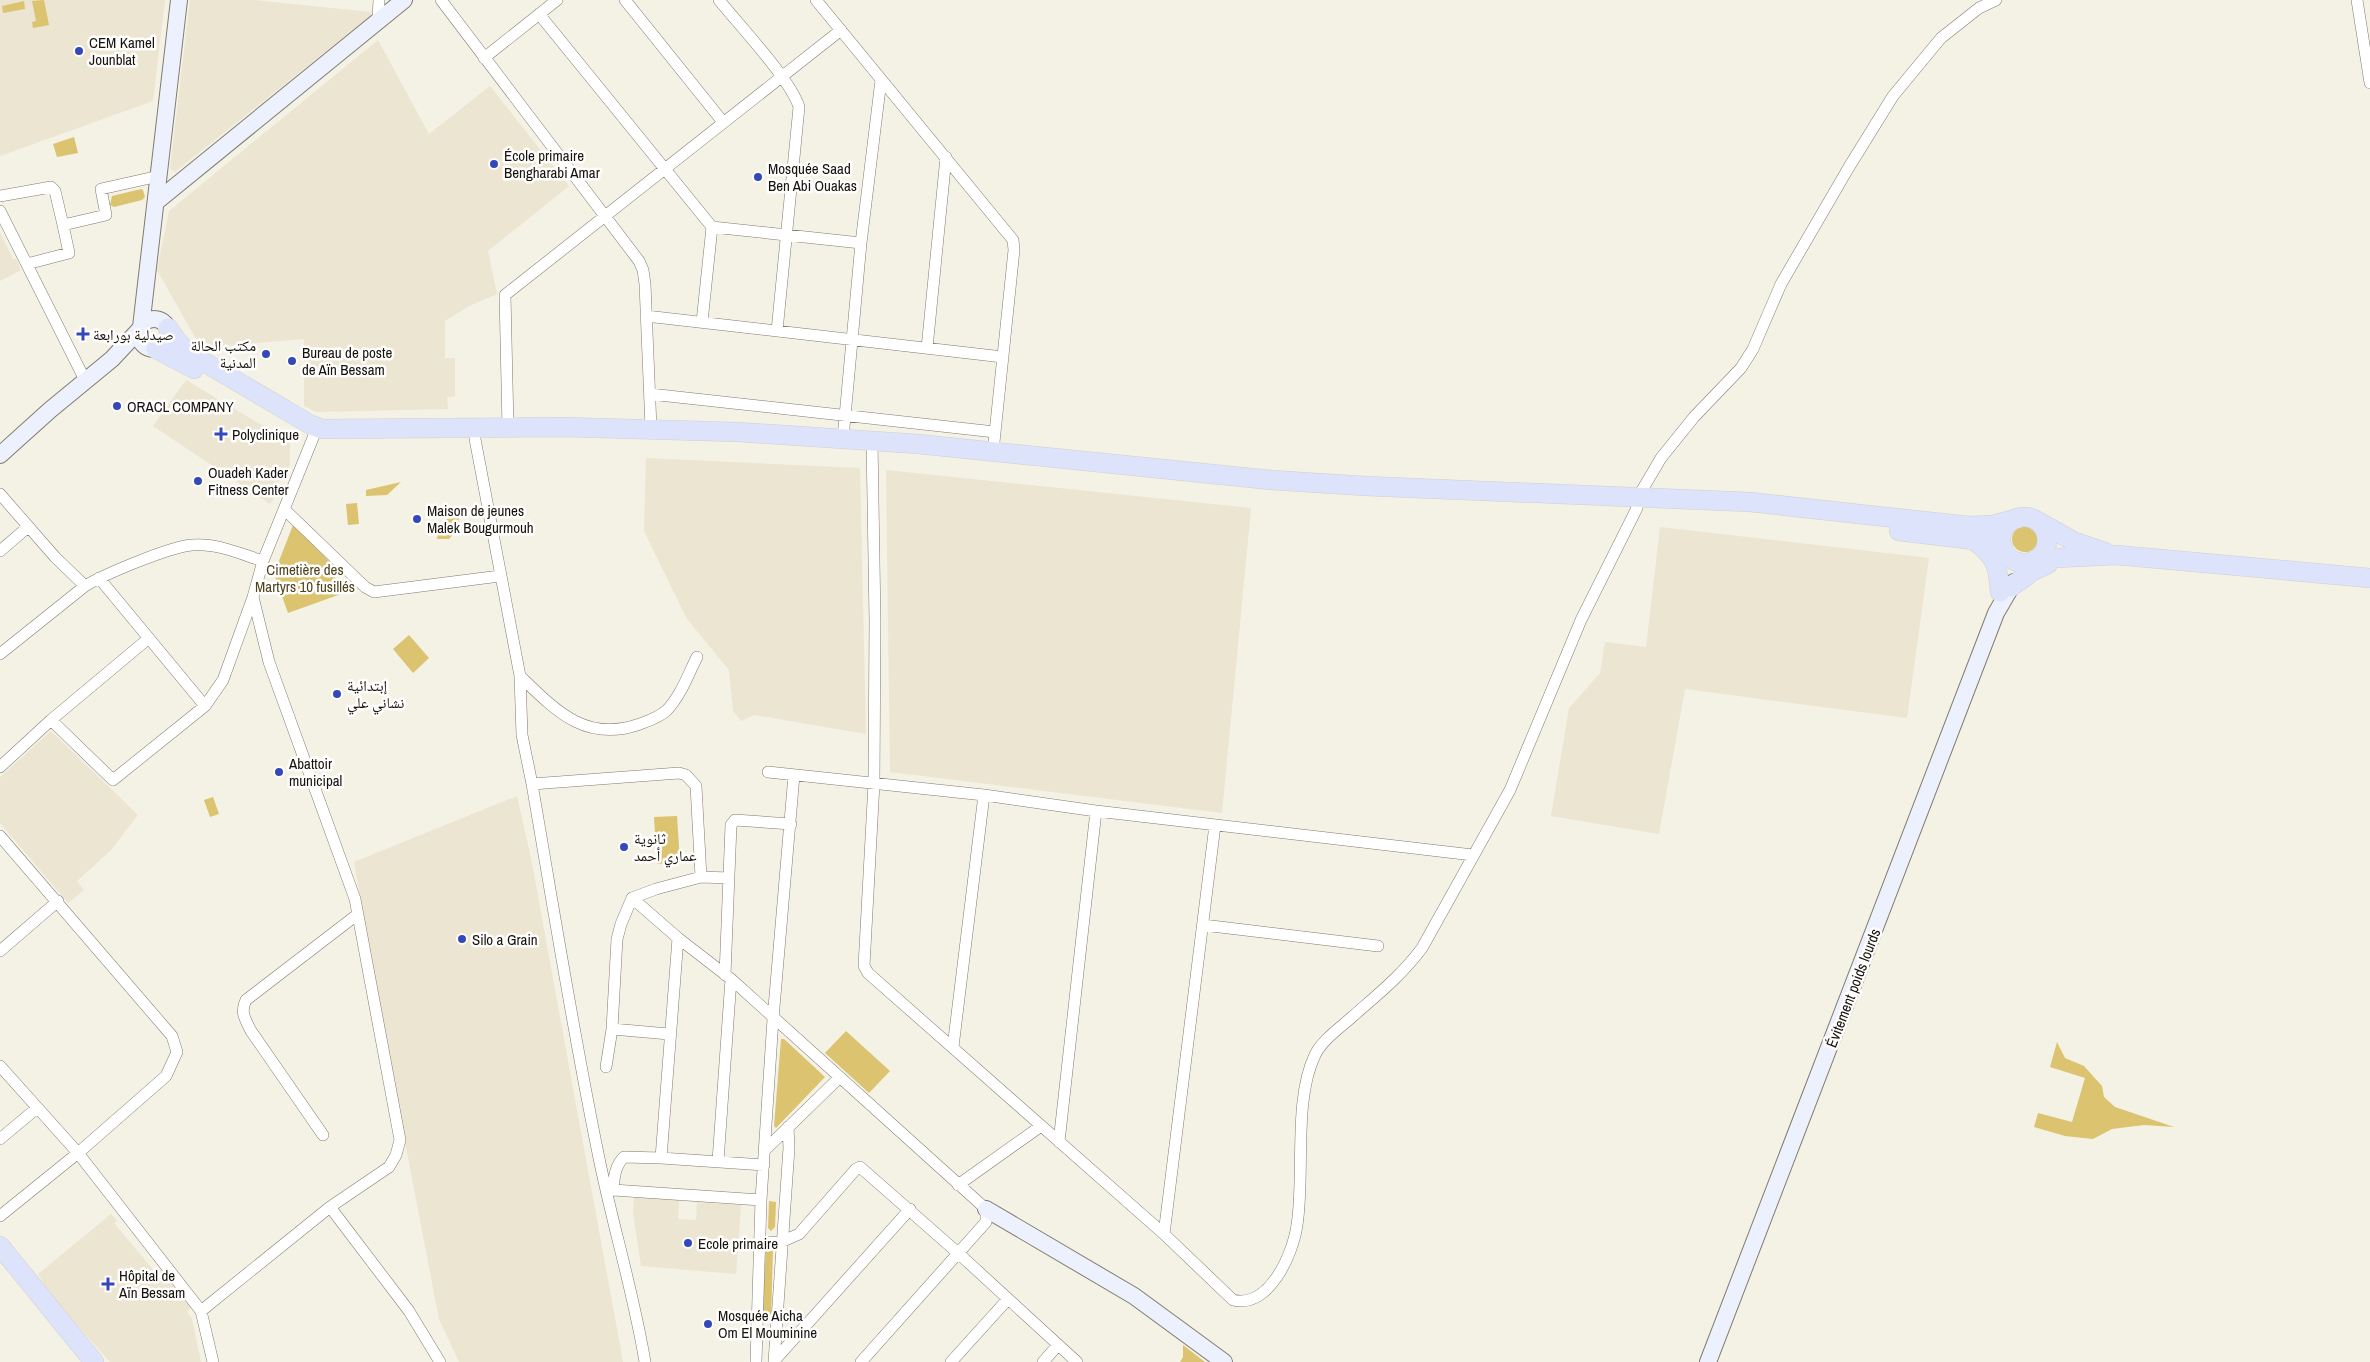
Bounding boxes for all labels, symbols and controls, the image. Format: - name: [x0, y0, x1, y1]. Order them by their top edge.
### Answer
- place label: CEM Kamel Jounblat: [89, 32, 155, 70]
- marker: CEM Kamel Jounblat: [73, 45, 85, 57]
- place label: École primaire Bengharabi Amar: [504, 145, 600, 183]
- marker: École primaire Bengharabi Amar: [488, 158, 500, 170]
- place label: Mosquée Saad Ben Abi Ouakas: [768, 158, 857, 196]
- marker: Mosquée Saad Ben Abi Ouakas: [752, 171, 764, 183]
- place label: صيدلية بورابعة: [93, 324, 174, 345]
- marker: صيدلية بورابعة: [77, 328, 89, 340]
- place label: مكتب الحالة المدنية: [191, 335, 256, 373]
- place label: Bureau de poste de Aïn Bessam: [302, 342, 392, 380]
- marker: مكتب الحالة المدنية: [260, 348, 272, 360]
- marker: Bureau de poste de Aïn Bessam: [286, 355, 298, 367]
- place label: ORACL COMPANY: [127, 396, 234, 417]
- marker: ORACL COMPANY: [111, 400, 123, 412]
- place label: Polyclinique: [232, 424, 299, 445]
- marker: Polyclinique: [214, 427, 228, 441]
- place label: Ouadeh Kader Fitness Center: [208, 462, 289, 500]
- marker: Ouadeh Kader Fitness Center: [192, 475, 204, 487]
- place label: Maison de jeunes Malek Bougurmouh: [427, 500, 534, 538]
- marker: Maison de jeunes Malek Bougurmouh: [411, 513, 423, 525]
- park label: Cimetière des Martyrs 10 fusillés: [255, 559, 355, 597]
- place label: إبتدائية نشاني علي: [347, 675, 404, 714]
- marker: إبتدائية نشاني علي: [331, 688, 343, 700]
- place label: Abattoir municipal: [288, 753, 342, 791]
- marker: Abattoir municipal: [273, 766, 285, 778]
- place label: ثانوية عماري أحمد: [634, 828, 697, 867]
- marker: ثانوية عماري أحمد: [618, 841, 630, 853]
- street label: Évitement poids lourds: [1821, 926, 1885, 1050]
- place label: Silo a Grain: [472, 929, 538, 950]
- marker: Silo a Grain: [456, 933, 468, 945]
- place label: Ecole primaire: [698, 1233, 778, 1254]
- marker: Ecole primaire: [682, 1237, 694, 1249]
- place label: Hôpital de Aïn Bessam: [118, 1265, 185, 1303]
- marker: Hôpital de Aïn Bessam: [101, 1277, 115, 1291]
- place label: Mosquée Aicha Om El Mouminine: [718, 1305, 817, 1343]
- marker: Mosquée Aicha Om El Mouminine: [702, 1318, 714, 1330]

